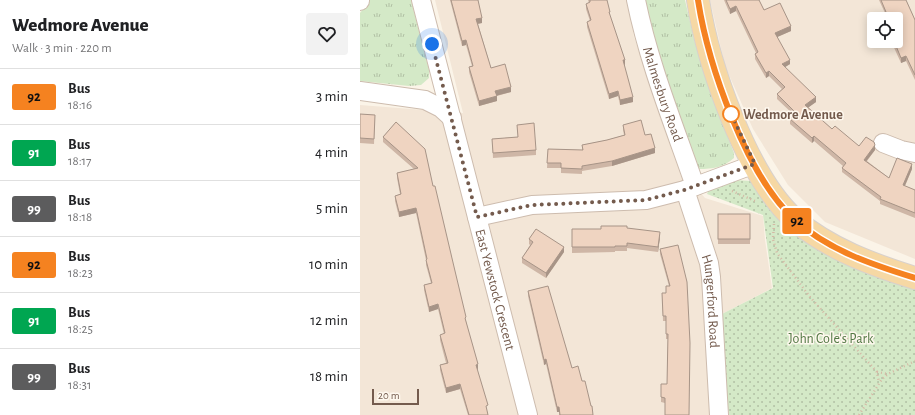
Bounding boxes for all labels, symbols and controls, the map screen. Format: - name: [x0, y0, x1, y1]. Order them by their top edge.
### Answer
- map controls: [867, 12, 903, 48]
- button: locate: [867, 12, 903, 48]
- button: heart: [306, 13, 348, 55]
- text: Wedmore Avenue: [12, 16, 149, 35]
- your location: [422, 34, 442, 54]
- text: Walk · 3 min · 220 m: [12, 42, 112, 55]
- street label: Malmesbury Road: [640, 45, 685, 144]
- text: Bus: [68, 81, 90, 96]
- text: 3 min: [316, 89, 348, 104]
- text: 92: [27, 90, 41, 104]
- text: 18:16: [68, 99, 92, 112]
- marker: Wedmore Avenue: [722, 105, 740, 123]
- place label: Wedmore Avenue: [743, 108, 843, 122]
- text: Bus: [68, 137, 90, 152]
- text: 4 min: [315, 145, 348, 160]
- text: 91: [28, 146, 40, 160]
- text: 18:17: [68, 155, 92, 168]
- text: Bus: [68, 193, 90, 208]
- text: 5 min: [316, 201, 348, 216]
- text: 99: [27, 202, 41, 216]
- line badge: 92: [779, 208, 815, 234]
- text: 18:18: [68, 211, 92, 224]
- text: 92: [790, 214, 804, 228]
- street label: East Yewstock Crescent: [472, 228, 517, 352]
- text: Bus: [68, 249, 90, 264]
- street label: Hungerford Road: [699, 253, 721, 348]
- text: 10 min: [309, 257, 348, 272]
- text: 92: [27, 258, 41, 272]
- text: 18:23: [68, 267, 93, 280]
- text: Bus: [68, 305, 90, 320]
- text: 12 min: [310, 313, 348, 328]
- text: 91: [28, 314, 40, 328]
- text: 18:25: [68, 323, 93, 336]
- park label: John Cole's Park: [788, 332, 874, 346]
- text: Bus: [68, 361, 90, 376]
- text: 18 min: [310, 369, 348, 384]
- text: 99: [27, 370, 41, 384]
- text: 18:31: [68, 379, 91, 392]
- scale bar: [372, 387, 419, 406]
- text: 20 m: [378, 390, 399, 401]

